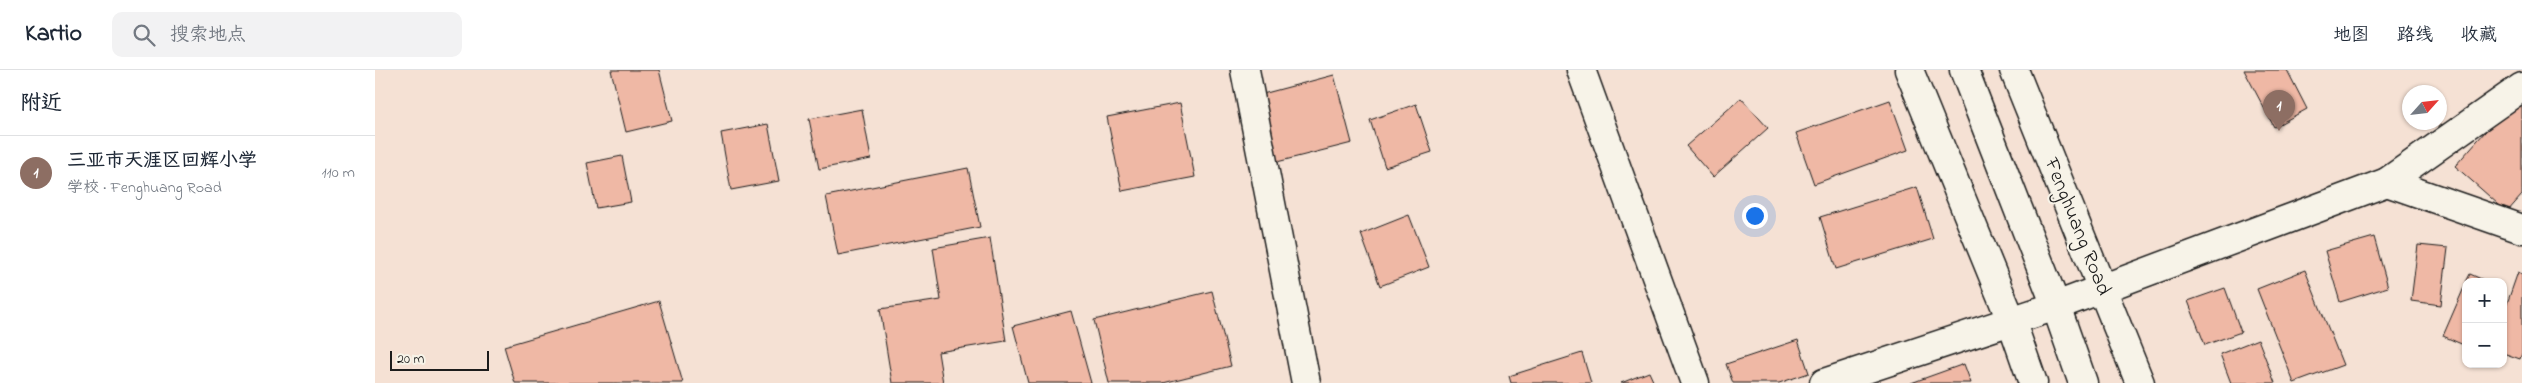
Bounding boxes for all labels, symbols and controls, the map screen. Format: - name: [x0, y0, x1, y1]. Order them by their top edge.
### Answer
- search box: [112, 12, 462, 57]
- text: Kartio: [25, 17, 82, 52]
- icon: search: [130, 21, 158, 49]
- text: 搜索地点: [170, 22, 246, 49]
- text: 地图: [2333, 23, 2369, 49]
- text: 路线: [2397, 23, 2433, 49]
- text: 收藏: [2461, 23, 2497, 49]
- north arrow: [2402, 85, 2447, 130]
- text: 附近: [20, 89, 62, 119]
- pin: 1: [2263, 90, 2295, 131]
- text: 三亚市天涯区回辉小学: [67, 148, 257, 175]
- street label: Fenghuang Road: [2034, 153, 2118, 301]
- text: 1: [33, 161, 39, 185]
- text: 110 m: [321, 161, 355, 185]
- text: 学校 · Fenghuang Road: [67, 176, 222, 200]
- your location: [1742, 203, 1768, 229]
- map controls: [2462, 278, 2507, 368]
- button: +: [2462, 278, 2507, 323]
- button: −: [2462, 323, 2507, 368]
- scale bar: [390, 348, 489, 371]
- text: 20 m: [397, 349, 424, 370]

